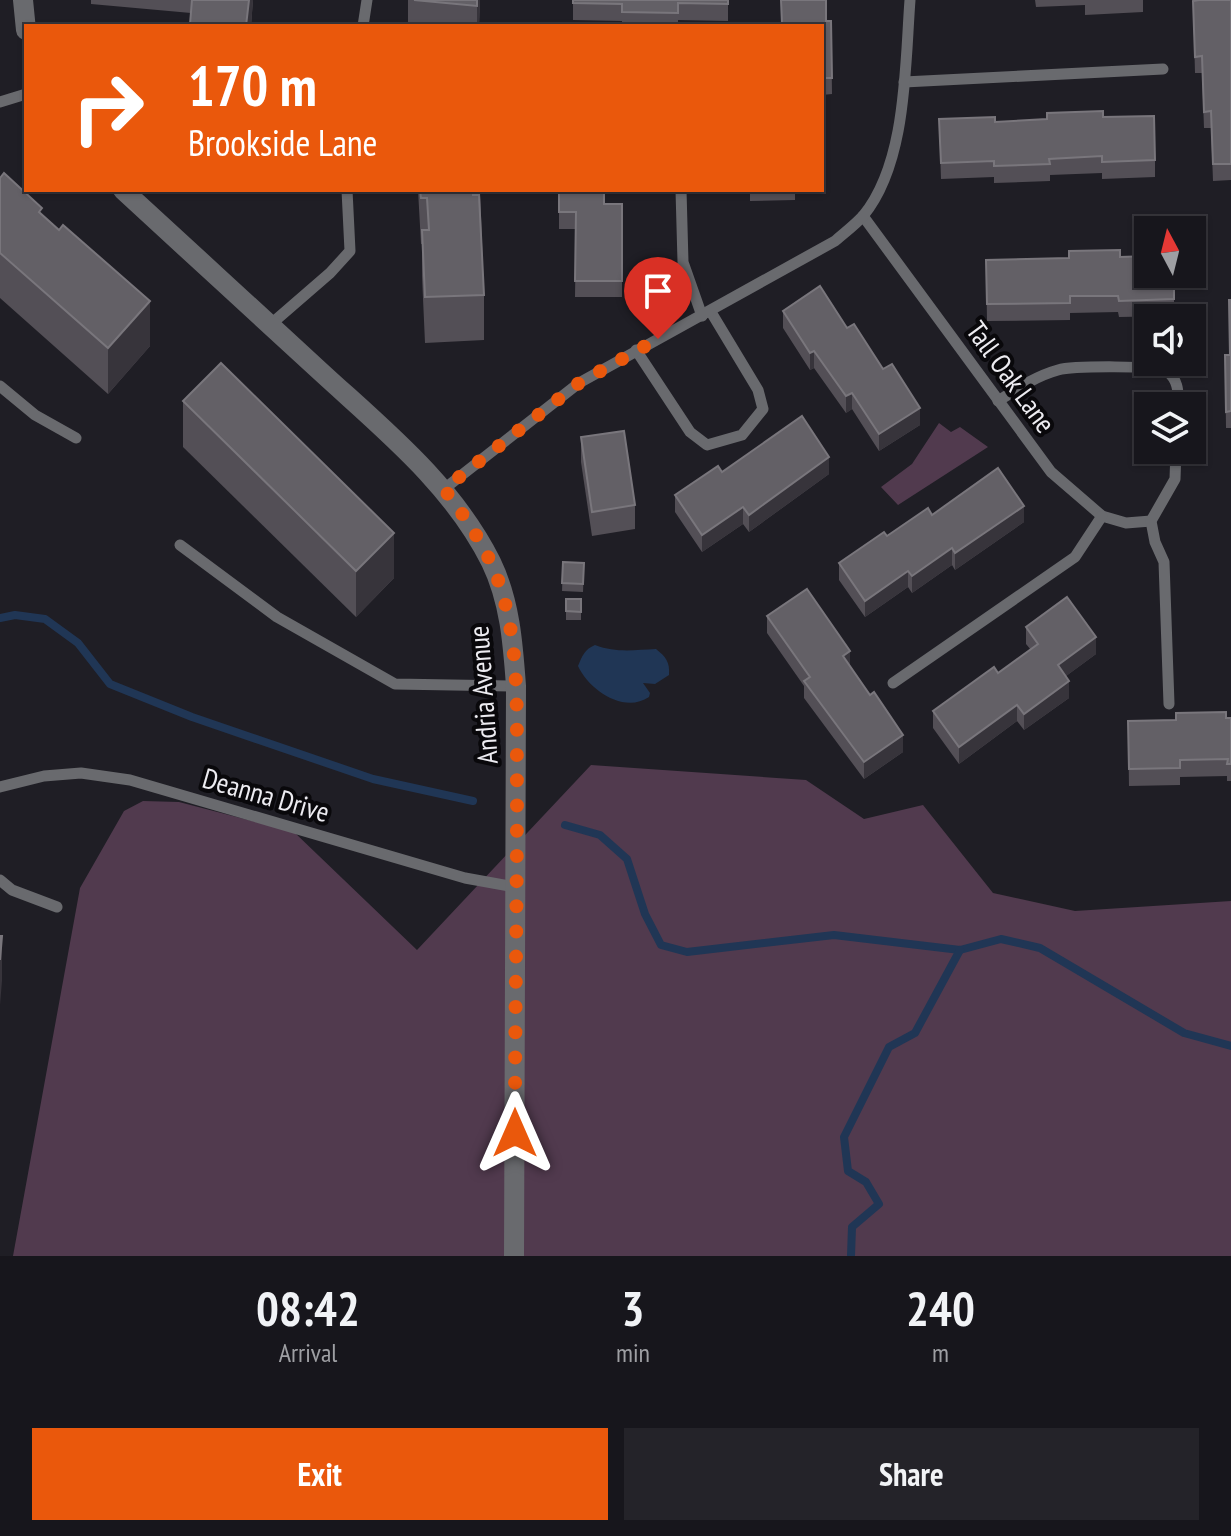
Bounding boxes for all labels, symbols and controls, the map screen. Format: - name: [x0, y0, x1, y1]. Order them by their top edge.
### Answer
- text: 170 m: [188, 49, 317, 121]
- icon: right: [56, 56, 160, 160]
- text: Brookside Lane: [188, 119, 377, 166]
- north arrow: [1134, 216, 1206, 288]
- map controls: [1134, 216, 1206, 464]
- pin: [624, 257, 692, 339]
- icon: arrive: [636, 269, 680, 313]
- button: sound: [1134, 304, 1206, 376]
- street label: Tall Oak Lane: [958, 314, 1064, 440]
- button: layers: [1134, 392, 1206, 464]
- street label: Andria Avenue: [459, 625, 506, 765]
- street label: Deanna Drive: [199, 759, 334, 830]
- position arrow: [473, 1091, 557, 1175]
- text: 08:42: [256, 1277, 360, 1339]
- text: 3: [622, 1277, 644, 1339]
- text: 240: [906, 1277, 975, 1339]
- text: Arrival: [279, 1336, 337, 1369]
- text: min: [616, 1336, 650, 1369]
- text: m: [932, 1336, 949, 1369]
- button: Exit: [32, 1428, 608, 1520]
- button: Share: [624, 1428, 1199, 1520]

